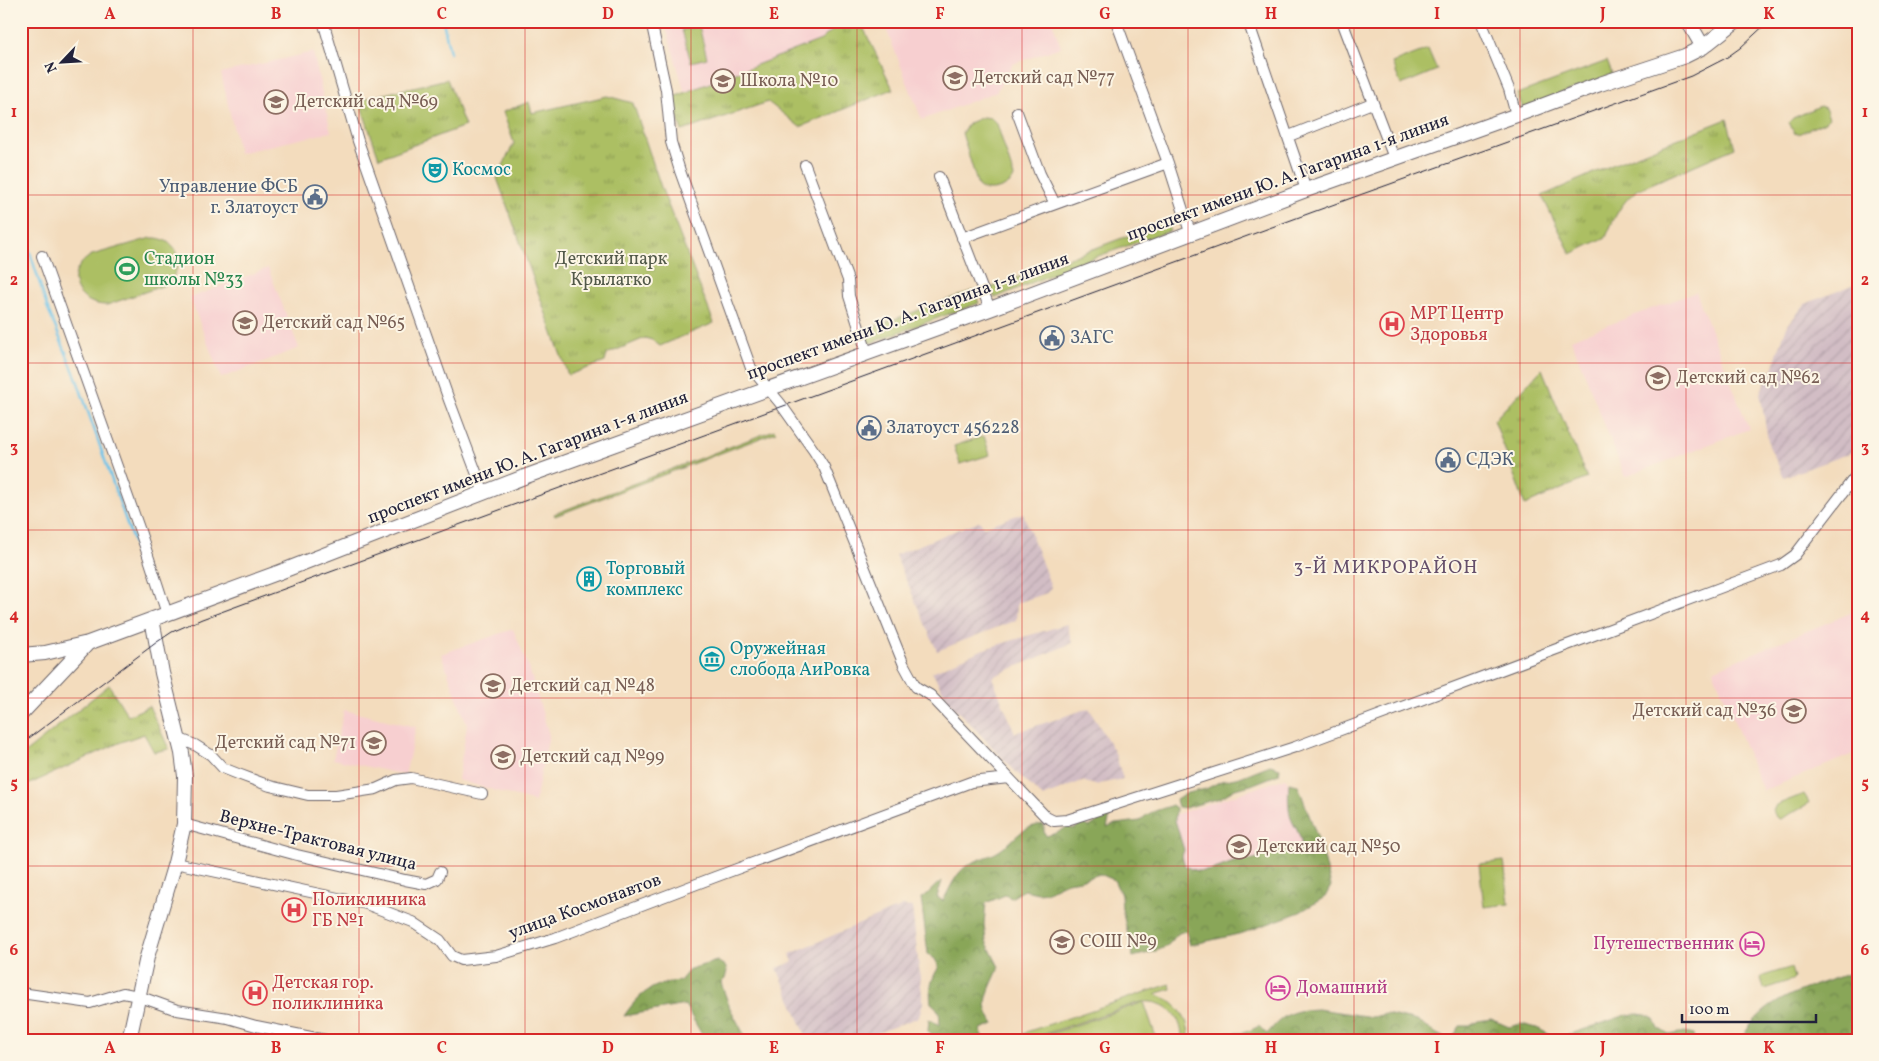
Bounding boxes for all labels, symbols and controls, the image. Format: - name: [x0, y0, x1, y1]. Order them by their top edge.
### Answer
- text: A: [104, 4, 116, 26]
- text: B: [271, 4, 282, 26]
- text: C: [437, 4, 447, 26]
- text: D: [602, 4, 614, 26]
- text: E: [769, 4, 779, 26]
- text: F: [935, 4, 945, 26]
- text: G: [1099, 4, 1111, 26]
- text: H: [1265, 4, 1277, 26]
- text: I: [1434, 4, 1440, 26]
- text: J: [1599, 4, 1606, 26]
- text: K: [1763, 4, 1775, 26]
- north arrow: [38, 38, 88, 88]
- text: N: [41, 58, 62, 75]
- school or university icon: Детский сад №77: [942, 65, 968, 91]
- place label: Детский сад №77: [972, 66, 1115, 91]
- school or university icon: Школа №10: [710, 68, 736, 94]
- place label: Школа №10: [740, 69, 838, 94]
- school or university icon: Детский сад №69: [263, 89, 289, 115]
- place label: Детский сад №69: [294, 90, 438, 115]
- text: 1: [11, 102, 17, 124]
- text: 1: [1862, 102, 1868, 124]
- street label: проспект имени Ю. А. Гагарина 1-я линия: [1123, 108, 1453, 248]
- theatre icon: Космос: [422, 157, 448, 183]
- place label: Космос: [452, 158, 511, 183]
- place label: Управление ФСБ г. Златоуст: [159, 175, 298, 221]
- public building icon: Управление ФСБ г. Златоуст: [302, 184, 328, 210]
- place label: Стадион школы №33: [144, 247, 243, 293]
- park label: Детский парк Крылатко: [555, 247, 668, 293]
- street label: проспект имени Ю. А. Гагарина 1-я линия: [743, 247, 1073, 387]
- sports icon: Стадион школы №33: [114, 256, 140, 282]
- text: 2: [10, 270, 18, 292]
- text: 2: [1861, 270, 1869, 292]
- place label: МРТ Центр Здоровья: [1410, 302, 1504, 348]
- school or university icon: Детский сад №65: [232, 310, 258, 336]
- place label: Детский сад №65: [262, 311, 405, 336]
- hospital icon: МРТ Центр Здоровья: [1379, 311, 1405, 337]
- public building icon: ЗАГС: [1039, 325, 1065, 351]
- place label: ЗАГС: [1070, 326, 1114, 351]
- school or university icon: Детский сад №62: [1645, 365, 1671, 391]
- place label: Детский сад №62: [1676, 366, 1820, 391]
- street label: проспект имени Ю. А. Гагарина 1-я линия: [364, 385, 692, 531]
- public building icon: Златоуст 456228: [856, 415, 882, 441]
- place label: Златоуст 456228: [886, 416, 1019, 441]
- text: 3: [10, 437, 18, 459]
- text: 3: [1861, 437, 1869, 459]
- public building icon: СДЭК: [1435, 447, 1461, 473]
- place label: СДЭК: [1466, 448, 1514, 473]
- district label: 3-Й МИКРОРАЙОН: [1293, 555, 1479, 581]
- place label: Торговый комплекс: [606, 557, 685, 603]
- building icon: Торговый комплекс: [576, 566, 602, 592]
- text: 4: [9, 605, 19, 627]
- text: 4: [1860, 605, 1870, 627]
- place label: Оружейная слобода АиРовка: [730, 637, 870, 683]
- museum icon: Оружейная слобода АиРовка: [699, 646, 725, 672]
- school or university icon: Детский сад №48: [480, 673, 506, 699]
- place label: Детский сад №48: [510, 674, 655, 699]
- school or university icon: Детский сад №36: [1781, 698, 1807, 724]
- place label: Детский сад №36: [1632, 699, 1776, 724]
- school or university icon: Детский сад №71: [361, 730, 387, 756]
- place label: Детский сад №71: [215, 731, 356, 756]
- school or university icon: Детский сад №99: [490, 744, 516, 770]
- place label: Детский сад №99: [520, 745, 664, 770]
- text: 5: [10, 773, 18, 795]
- text: 5: [1861, 773, 1869, 795]
- street label: Верхне-Трактовая улица: [217, 804, 419, 878]
- school or university icon: Детский сад №50: [1226, 834, 1252, 860]
- place label: Детский сад №50: [1256, 835, 1401, 860]
- street label: улица Космонавтов: [505, 868, 665, 946]
- place label: Поликлиника ГБ №1: [312, 888, 427, 934]
- hospital icon: Поликлиника ГБ №1: [281, 897, 307, 923]
- school or university icon: СОШ №9: [1049, 929, 1075, 955]
- place label: СОШ №9: [1080, 930, 1157, 955]
- hotel icon: Путешественник: [1739, 931, 1765, 957]
- place label: Путешественник: [1593, 932, 1734, 957]
- text: 6: [10, 940, 19, 962]
- text: 6: [1861, 940, 1870, 962]
- place label: Детская гор. поликлиника: [272, 971, 384, 1017]
- hotel icon: Домашний: [1265, 975, 1291, 1001]
- place label: Домашний: [1296, 976, 1388, 1001]
- hospital icon: Детская гор. поликлиника: [242, 980, 268, 1006]
- scale bar: [1682, 991, 1815, 1023]
- text: 100 m: [1689, 1000, 1729, 1021]
- text: A: [104, 1038, 116, 1060]
- text: B: [271, 1038, 282, 1060]
- text: C: [437, 1038, 447, 1060]
- text: D: [602, 1038, 614, 1060]
- text: E: [769, 1038, 779, 1060]
- text: F: [935, 1038, 945, 1060]
- text: G: [1099, 1038, 1111, 1060]
- text: H: [1265, 1038, 1277, 1060]
- text: I: [1434, 1038, 1440, 1060]
- text: J: [1599, 1038, 1606, 1060]
- text: K: [1763, 1038, 1775, 1060]

